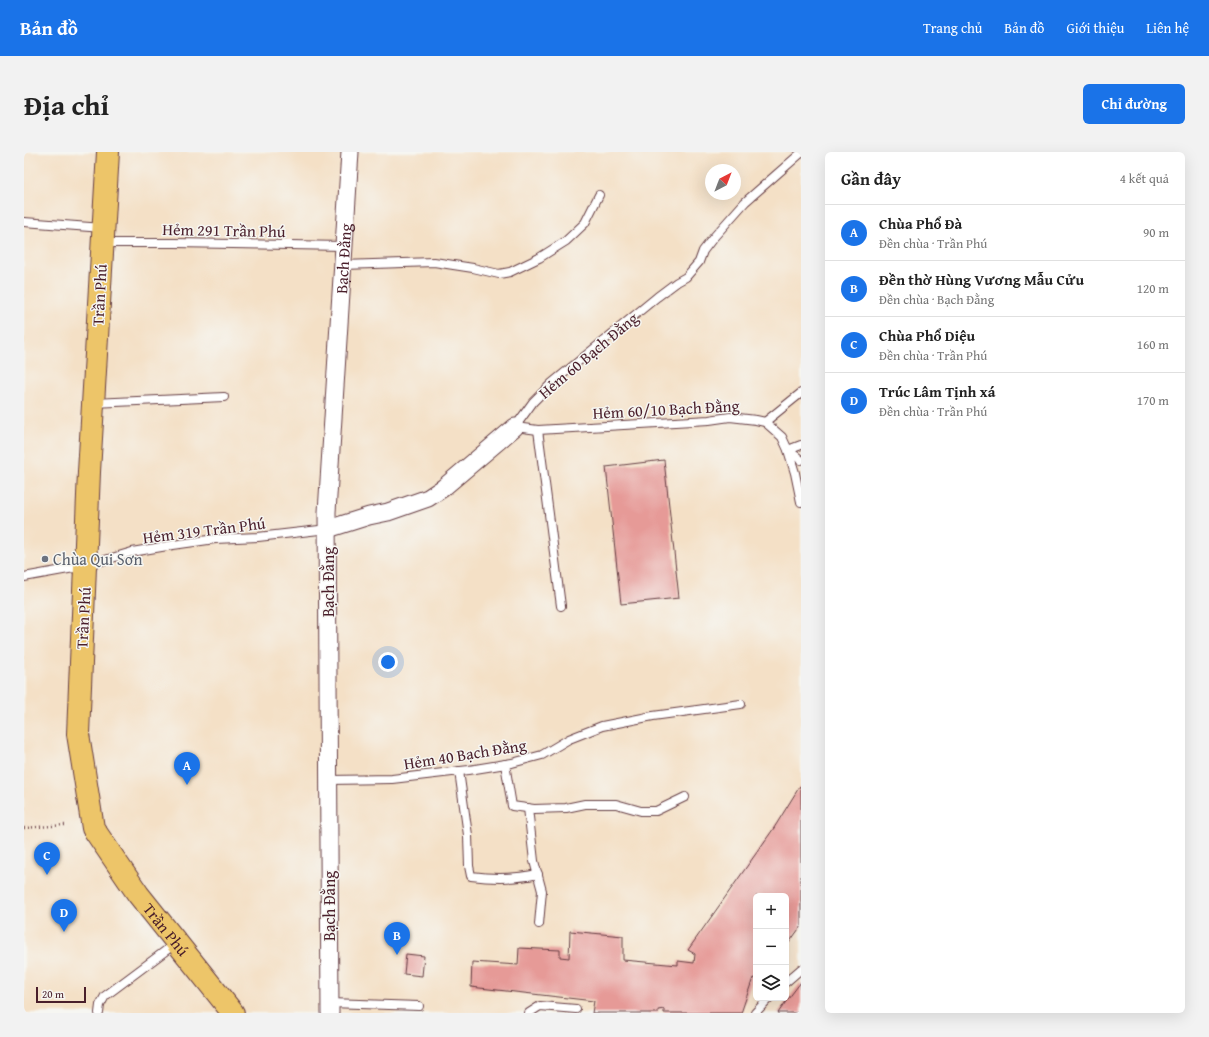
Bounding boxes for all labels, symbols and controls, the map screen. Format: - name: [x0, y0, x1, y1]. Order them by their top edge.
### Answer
- text: Bản đồ: [20, 14, 78, 42]
- text: Trang chủ: [923, 18, 982, 38]
- text: Bản đồ: [1004, 18, 1044, 38]
- text: Giới thiệu: [1066, 18, 1124, 38]
- text: Liên hệ: [1146, 18, 1189, 38]
- text: Địa chỉ: [24, 84, 109, 125]
- button: Chỉ đường: [1083, 84, 1185, 124]
- north arrow: [705, 164, 741, 200]
- text: Gần đây: [841, 166, 901, 191]
- text: 4 kết quả: [1120, 169, 1169, 188]
- text: Chùa Phổ Đà: [879, 213, 962, 234]
- street label: Hẻm 291 Trần Phú: [162, 217, 286, 243]
- street label: Bạch Đằng: [329, 223, 357, 294]
- text: A: [850, 223, 858, 242]
- text: 90 m: [1143, 223, 1169, 242]
- text: Đền chùa · Trần Phú: [879, 234, 987, 253]
- street label: Trần Phú: [85, 263, 113, 327]
- text: Đền thờ Hùng Vương Mẫu Cửu: [879, 269, 1084, 290]
- text: B: [850, 279, 858, 298]
- text: 120 m: [1137, 279, 1169, 298]
- text: Đền chùa · Bạch Đằng: [879, 290, 994, 309]
- street label: Hẻm 60 Bạch Đằng: [533, 306, 643, 404]
- text: Chùa Phổ Diệu: [879, 325, 975, 346]
- text: C: [850, 335, 858, 354]
- text: 160 m: [1137, 335, 1169, 354]
- text: Đền chùa · Trần Phú: [879, 346, 987, 365]
- text: Trúc Lâm Tịnh xá: [879, 381, 995, 402]
- text: D: [850, 391, 858, 410]
- text: 170 m: [1137, 391, 1169, 410]
- street label: Hẻm 60/10 Bạch Đằng: [592, 393, 740, 425]
- text: Đền chùa · Trần Phú: [879, 402, 987, 421]
- street label: Hẻm 319 Trần Phú: [141, 511, 267, 549]
- place label: Chùa Qui Sơn: [53, 547, 142, 571]
- street label: Bạch Đằng: [316, 547, 340, 617]
- marker: Chùa Qui Sơn: [40, 554, 50, 564]
- street label: Trần Phú: [69, 586, 97, 650]
- your location: [378, 652, 398, 672]
- street label: Hẻm 40 Bạch Đằng: [402, 732, 528, 776]
- pin: A: [174, 752, 200, 785]
- pin: C: [34, 842, 60, 875]
- street label: Bạch Đằng: [317, 871, 341, 941]
- map controls: [753, 893, 789, 1001]
- button: +: [753, 893, 789, 929]
- street label: Trần Phú: [137, 898, 195, 961]
- pin: D: [51, 899, 77, 932]
- pin: B: [384, 922, 410, 955]
- button: −: [753, 929, 789, 965]
- button: layers: [753, 965, 789, 1001]
- scale bar: [36, 985, 86, 1004]
- text: 20 m: [42, 986, 64, 1002]

